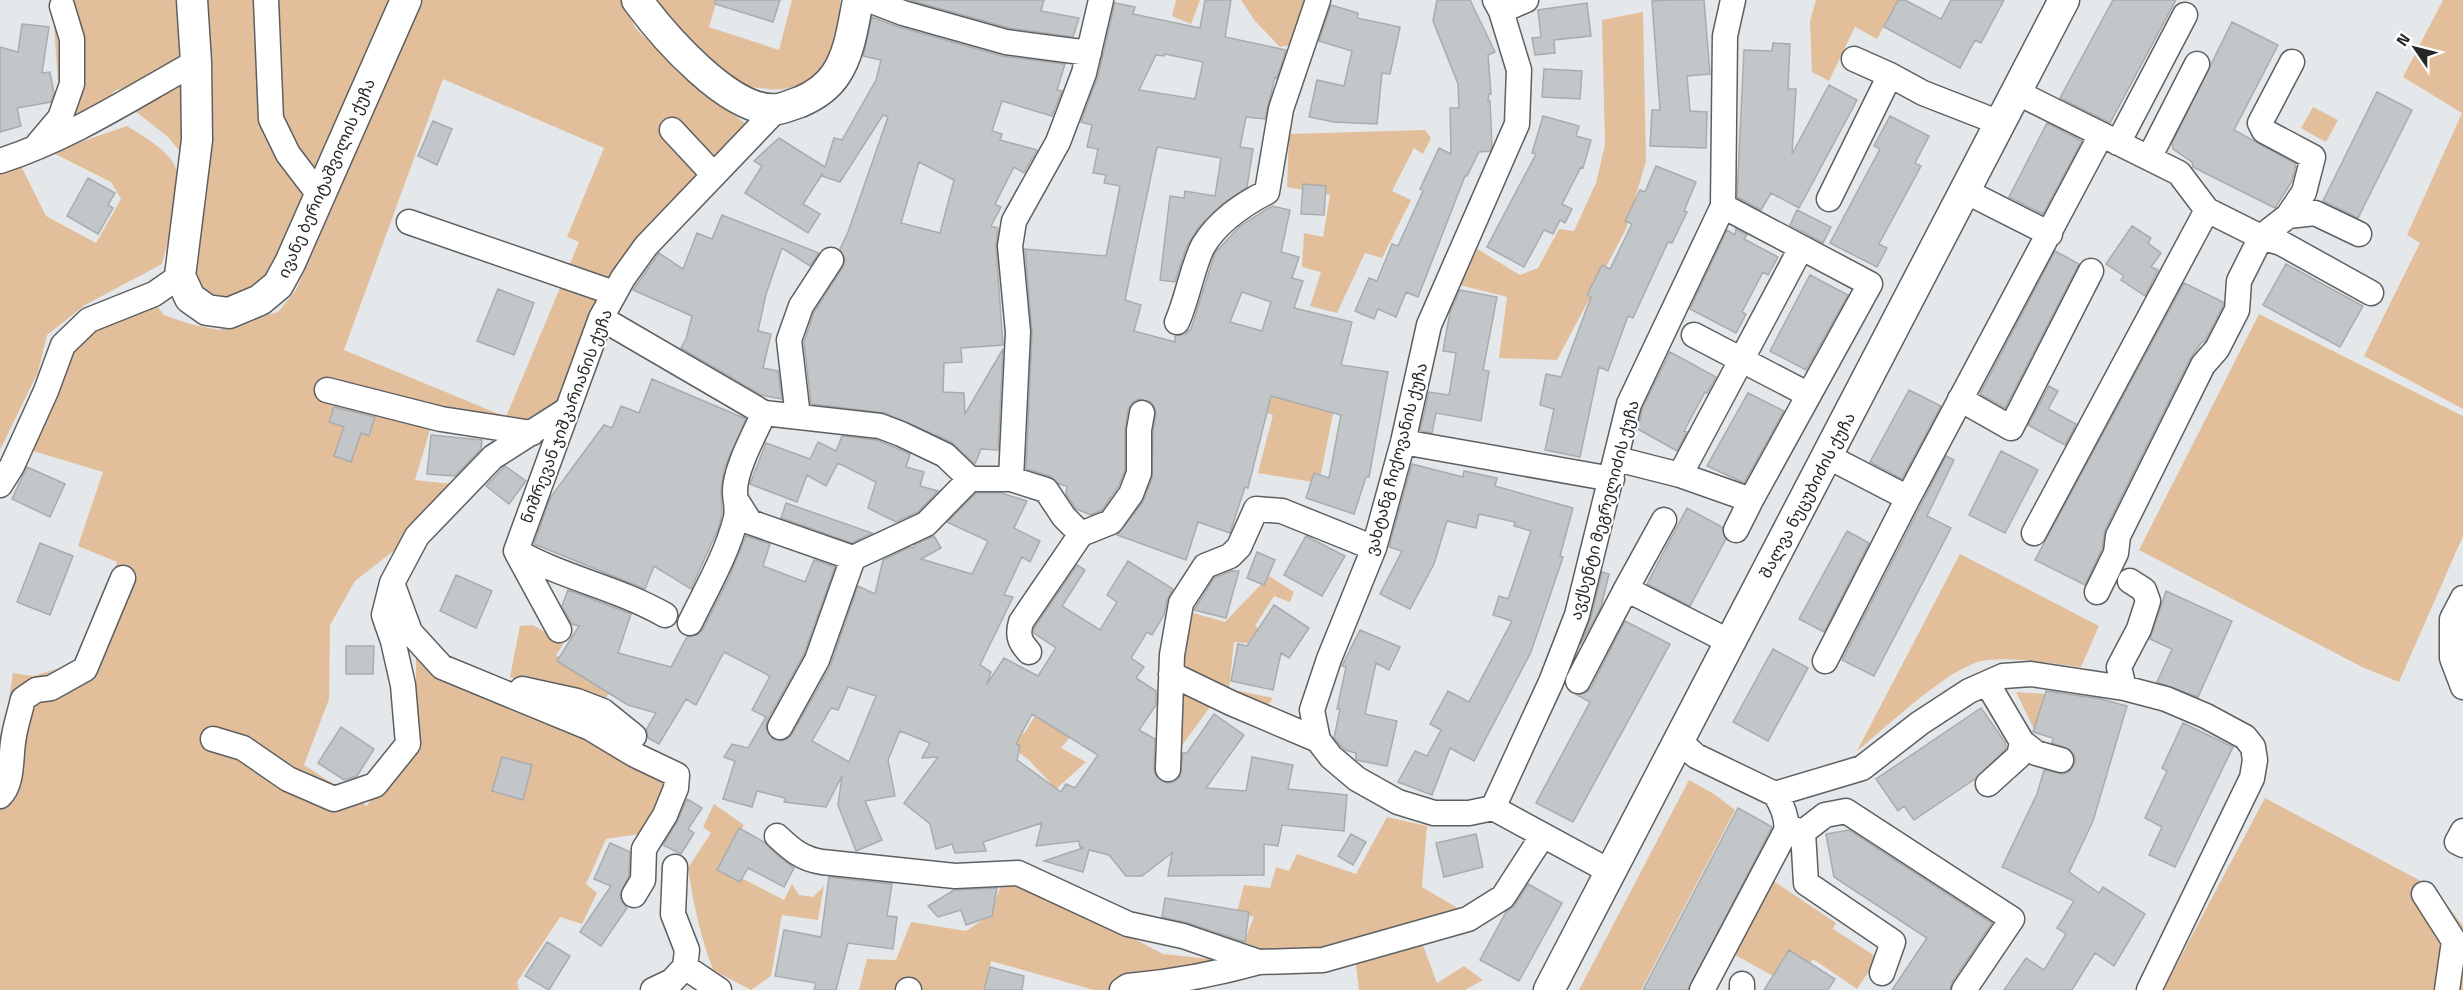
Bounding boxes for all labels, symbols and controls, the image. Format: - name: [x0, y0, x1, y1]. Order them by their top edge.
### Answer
- north arrow: [2385, 18, 2445, 78]
- text: N: [2390, 28, 2416, 51]
- street label: ივანე ბერიტაშვილის ქუჩა: [271, 74, 381, 282]
- street label: ნიშრევან ჯიშკარიანის ქუჩა: [514, 305, 618, 527]
- street label: ვახტანგ ჩიქოვანის ქუჩა: [1359, 360, 1433, 558]
- street label: ავქსენტი მეგრელიძის ქუჩა: [1563, 397, 1645, 623]
- street label: შალვა ნუცუბიძის ქუჩა: [1753, 408, 1861, 582]

